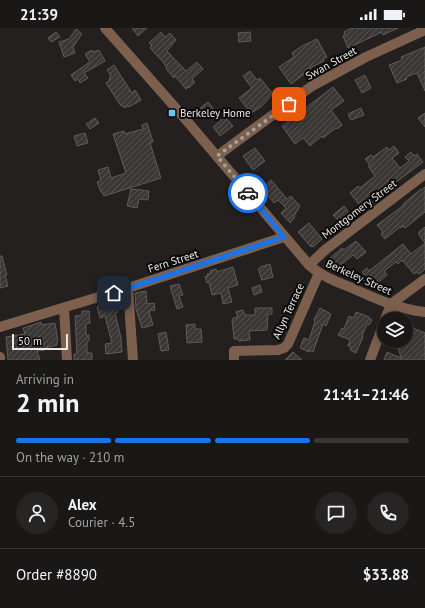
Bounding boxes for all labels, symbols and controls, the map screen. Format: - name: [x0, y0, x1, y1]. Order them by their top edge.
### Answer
- text: 21:39: [20, 5, 58, 24]
- street label: Swan Street: [303, 43, 359, 83]
- pin: [272, 87, 306, 121]
- icon: bag: [278, 93, 300, 115]
- place label: Berkeley Home: [180, 106, 251, 120]
- marker: Berkeley Home: [167, 108, 177, 118]
- courier: [228, 173, 268, 213]
- street label: Montgomery Street: [319, 176, 399, 242]
- icon: car: [237, 182, 259, 204]
- street label: Fern Street: [146, 246, 200, 276]
- street label: Berkeley Street: [324, 256, 394, 298]
- pin: [97, 276, 131, 310]
- street label: Allyn Terrace: [269, 280, 307, 341]
- icon: home: [103, 282, 125, 304]
- map controls: [377, 312, 413, 348]
- button: layers: [377, 312, 413, 348]
- scale bar: [12, 332, 68, 351]
- text: 50 m: [18, 334, 42, 348]
- text: Arriving in: [16, 371, 74, 388]
- text: 21:41–21:46: [323, 385, 409, 404]
- text: 2 min: [16, 386, 79, 419]
- text: On the way · 210 m: [16, 449, 124, 466]
- button: person: [16, 492, 58, 534]
- button: chat: [315, 492, 357, 534]
- button: phone: [367, 492, 409, 534]
- text: Alex: [68, 495, 97, 514]
- text: Courier · 4.5: [68, 514, 135, 531]
- text: Order #8890: [16, 565, 97, 584]
- text: $33.88: [363, 565, 409, 584]

